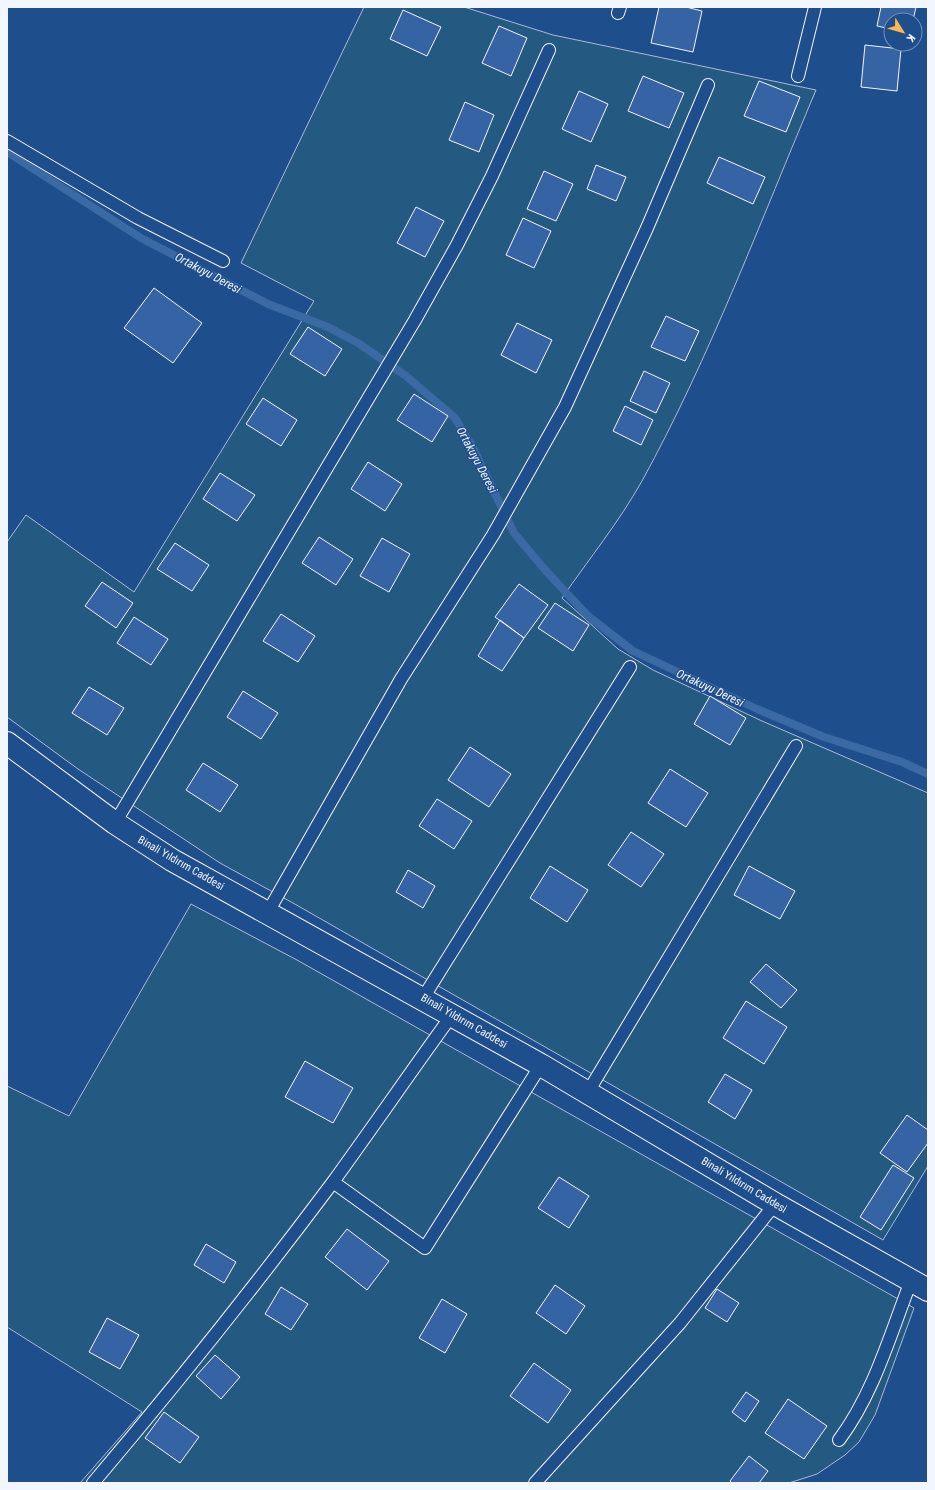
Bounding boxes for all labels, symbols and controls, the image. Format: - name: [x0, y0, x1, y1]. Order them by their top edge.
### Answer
- north arrow: [883, 12, 923, 52]
- text: K: [903, 31, 918, 45]
- water label: Ortakuyu Deresi: [173, 250, 244, 296]
- water label: Ortakuyu Deresi: [454, 425, 500, 496]
- water label: Ortakuyu Deresi: [674, 666, 746, 710]
- street label: Binali Yıldırım Caddesi: [136, 833, 226, 893]
- street label: Binali Yıldırım Caddesi: [419, 991, 509, 1051]
- street label: Binali Yıldırım Caddesi: [699, 1154, 789, 1216]

